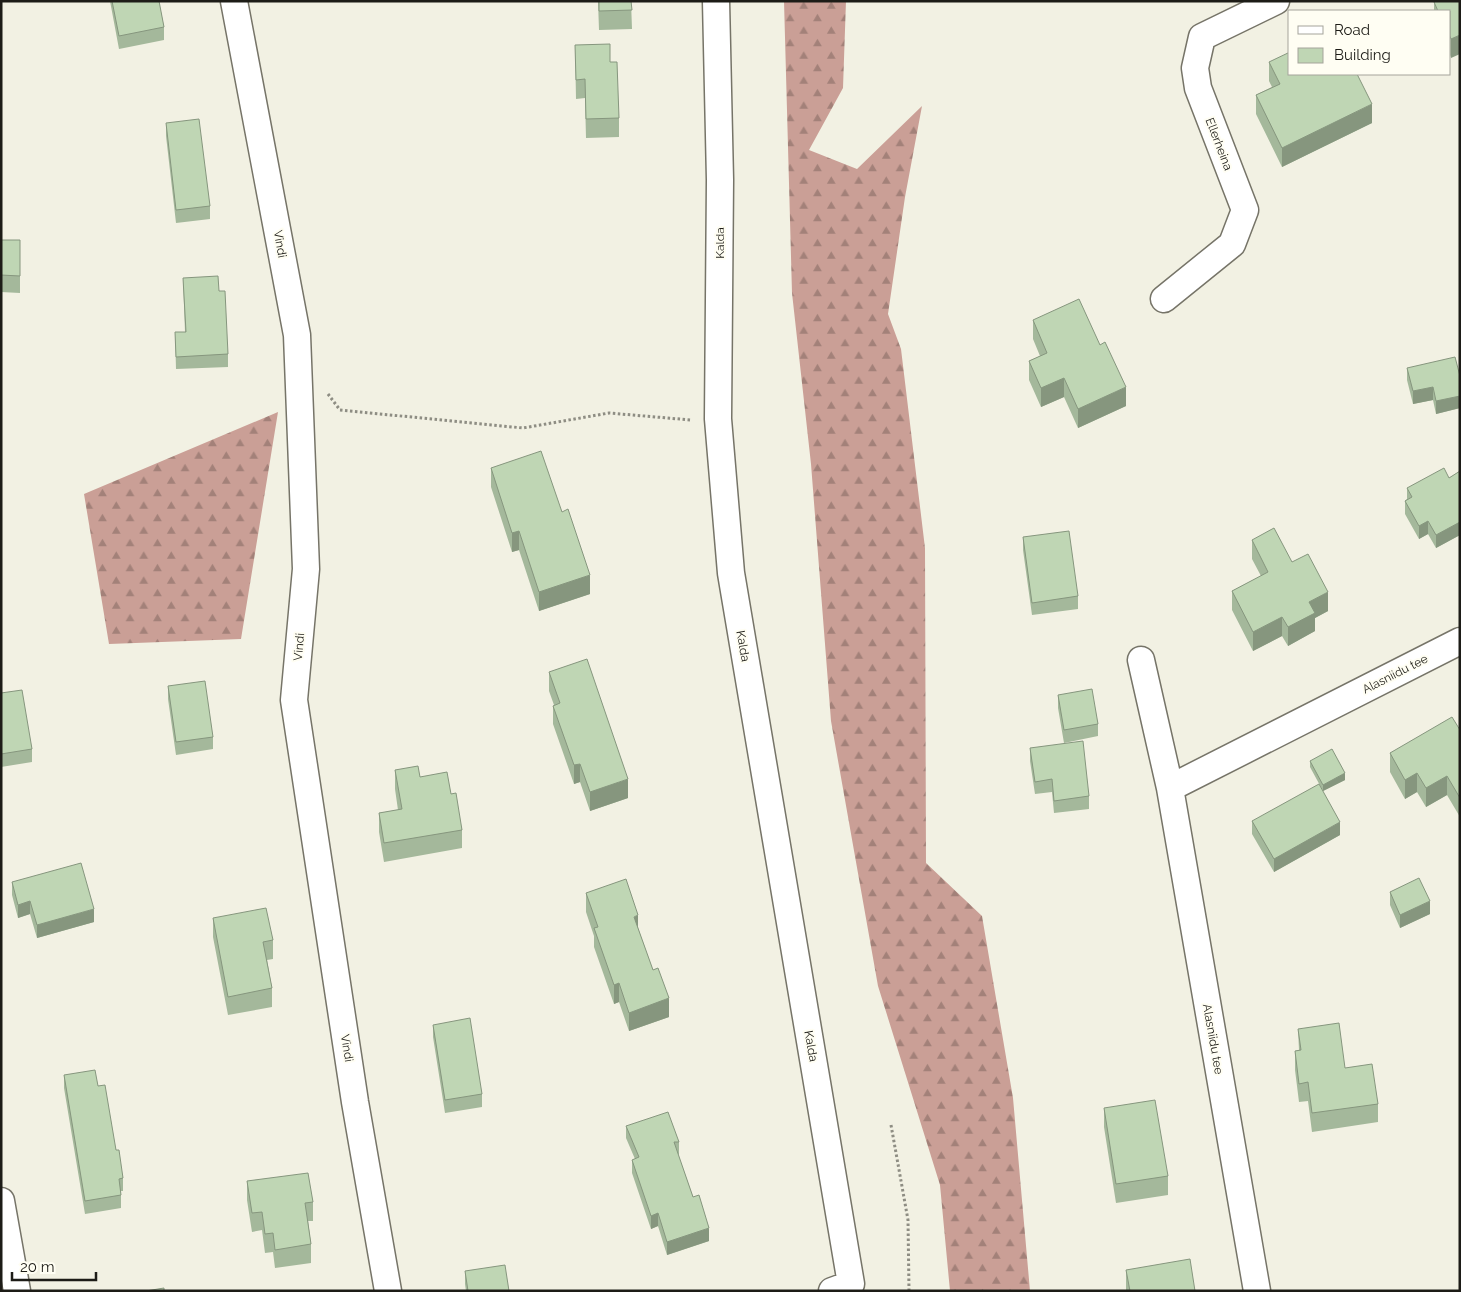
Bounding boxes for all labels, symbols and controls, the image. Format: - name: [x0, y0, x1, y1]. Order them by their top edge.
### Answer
- legend: [1288, 10, 1451, 75]
- text: Road: [1334, 21, 1370, 39]
- text: Building: [1334, 46, 1391, 64]
- street label: Ellerheina: [1203, 116, 1235, 172]
- street label: Kalda: [713, 227, 727, 259]
- street label: Vindi: [271, 229, 289, 259]
- street label: Kalda: [733, 629, 753, 663]
- street label: Vindi: [291, 633, 307, 661]
- street label: Alasniidu tee: [1360, 652, 1430, 696]
- street label: Alasniidu tee: [1200, 1003, 1226, 1075]
- street label: Kalda: [801, 1029, 821, 1063]
- street label: Vindi: [338, 1033, 356, 1063]
- scale bar: [12, 1250, 96, 1282]
- text: 20 m: [20, 1258, 55, 1276]

